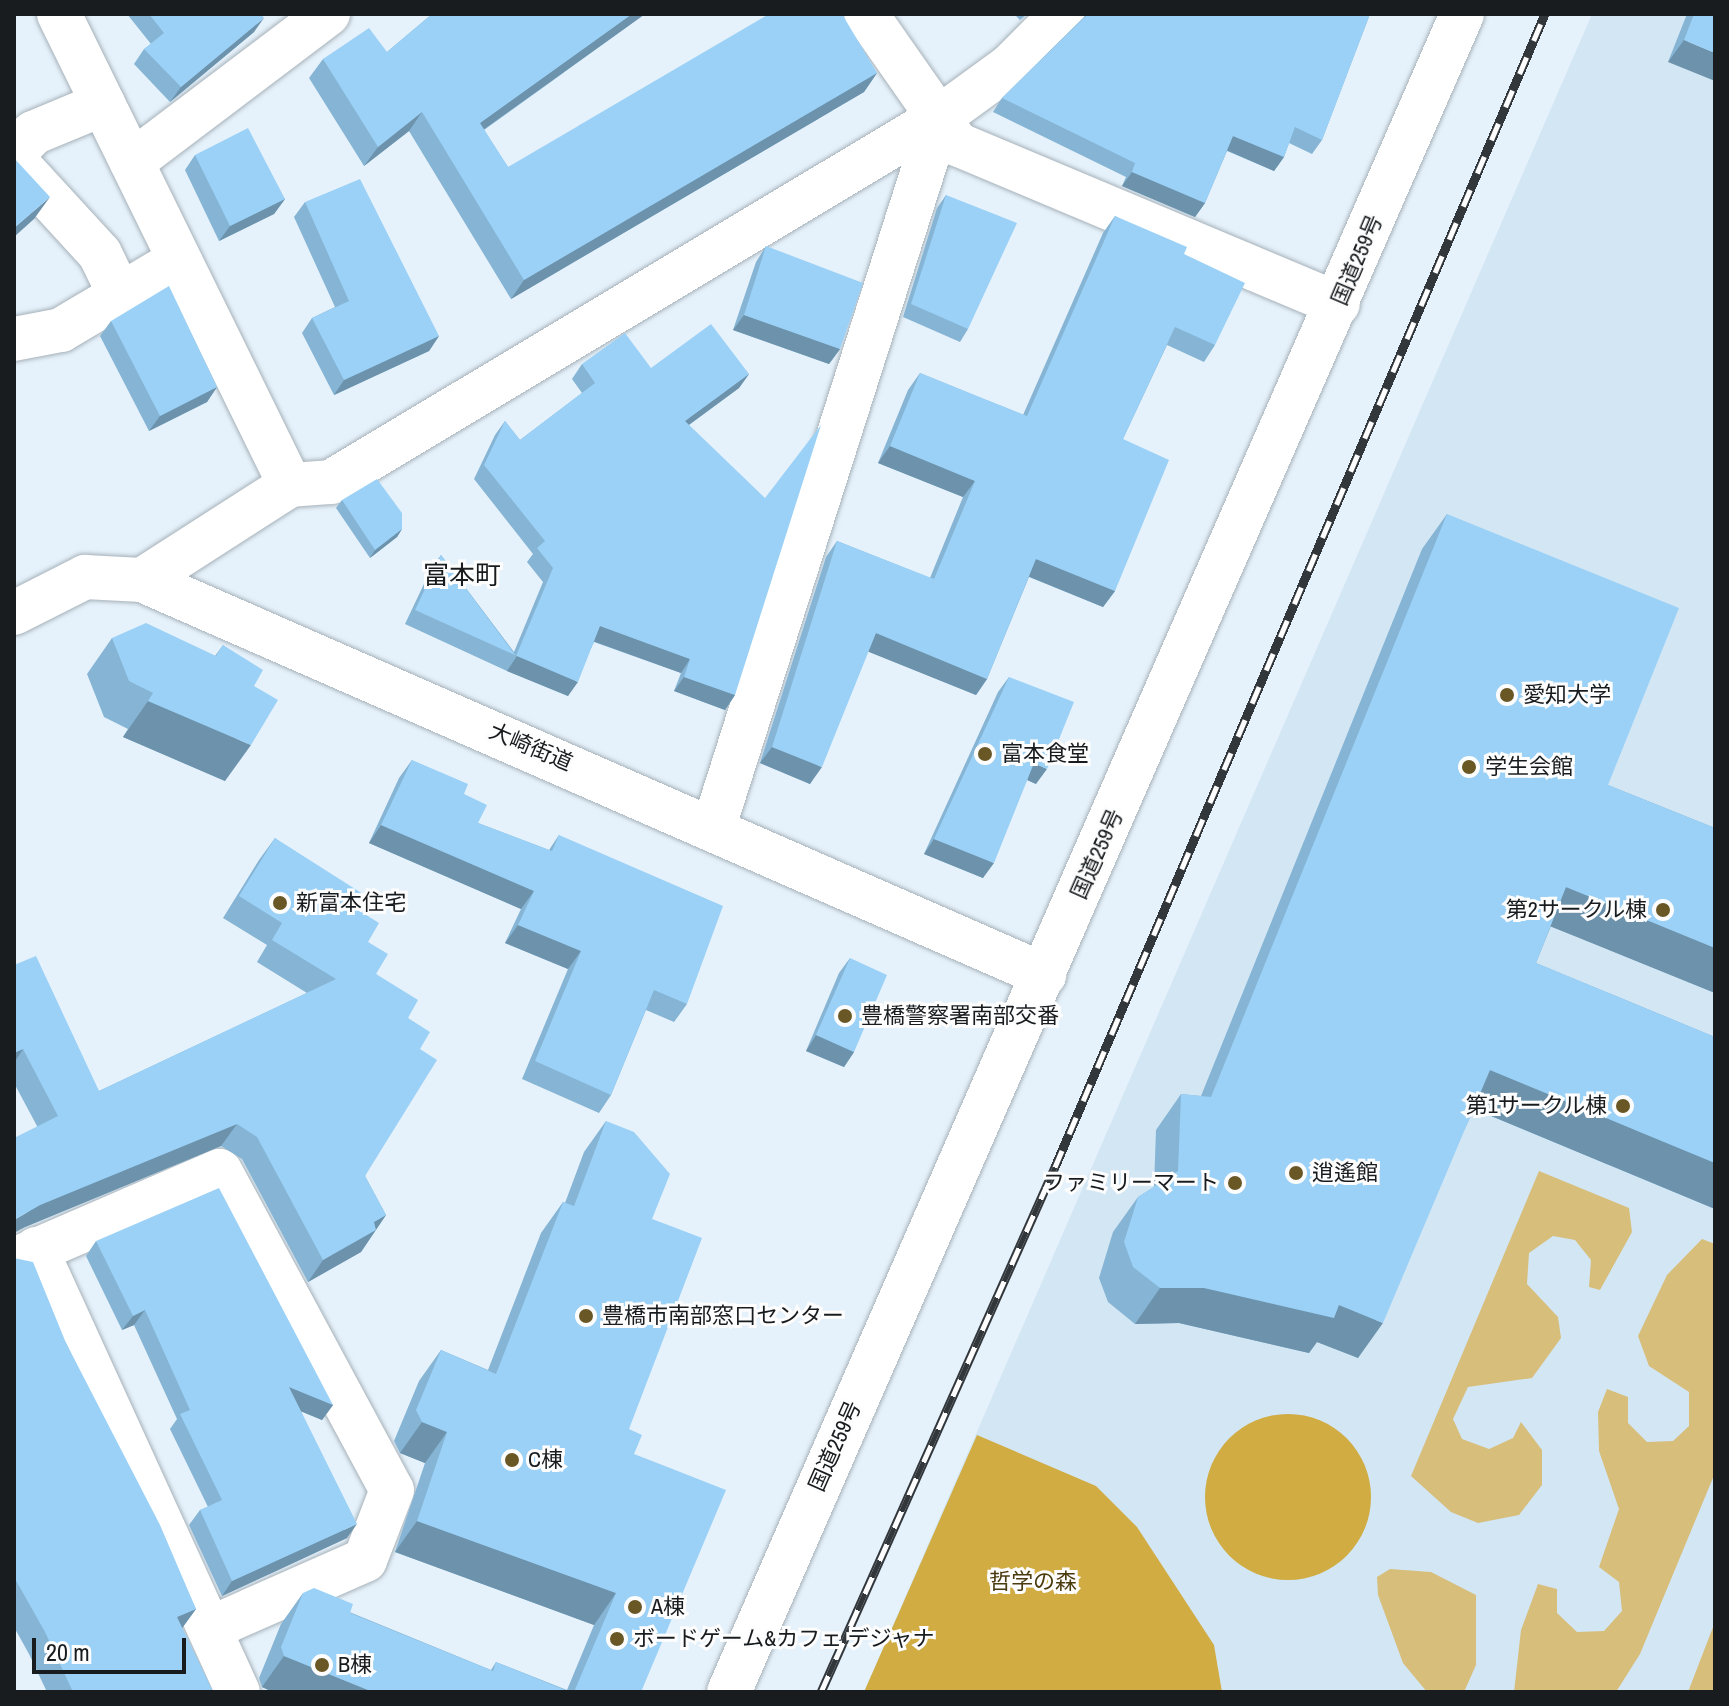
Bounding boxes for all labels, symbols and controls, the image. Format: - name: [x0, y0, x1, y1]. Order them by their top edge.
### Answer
- street label: 国道259号: [1326, 211, 1388, 309]
- district label: 富本町: [423, 559, 501, 591]
- place label: 愛知大学: [1523, 682, 1611, 708]
- marker: 愛知大学: [1498, 686, 1516, 704]
- street label: 大崎街道: [485, 718, 577, 776]
- place label: 富本食堂: [1001, 741, 1089, 767]
- marker: 富本食堂: [976, 745, 994, 763]
- place label: 学生会館: [1485, 754, 1573, 780]
- marker: 学生会館: [1460, 758, 1478, 776]
- street label: 国道259号: [1065, 805, 1129, 903]
- place label: 新富本住宅: [296, 890, 406, 916]
- marker: 新富本住宅: [271, 894, 289, 912]
- place label: 第2サークル棟: [1505, 897, 1647, 923]
- marker: 第2サークル棟: [1654, 901, 1672, 919]
- place label: 豊橋警察署南部交番: [861, 1003, 1059, 1029]
- marker: 豊橋警察署南部交番: [836, 1007, 854, 1025]
- place label: 第1サークル棟: [1465, 1093, 1607, 1119]
- marker: 第1サークル棟: [1614, 1097, 1632, 1115]
- place label: 逍遙館: [1312, 1160, 1378, 1186]
- marker: 逍遙館: [1287, 1164, 1305, 1182]
- place label: ファミリーマート: [1043, 1170, 1219, 1196]
- marker: ファミリーマート: [1226, 1174, 1244, 1192]
- place label: 豊橋市南部窓口センター: [602, 1303, 844, 1329]
- marker: 豊橋市南部窓口センター: [577, 1307, 595, 1325]
- street label: 国道259号: [803, 1397, 867, 1495]
- place label: C棟: [528, 1447, 563, 1473]
- marker: C棟: [503, 1451, 521, 1469]
- park label: 哲学の森: [989, 1569, 1077, 1595]
- place label: A棟: [651, 1594, 685, 1620]
- marker: A棟: [626, 1598, 644, 1616]
- scale bar: [36, 1622, 190, 1672]
- place label: ボードゲーム&カフェ デジャナ: [633, 1626, 936, 1652]
- marker: ボードゲーム&カフェ デジャナ: [608, 1630, 626, 1648]
- text: 20 m: [46, 1636, 90, 1668]
- place label: B棟: [338, 1652, 372, 1678]
- marker: B棟: [313, 1656, 331, 1674]

